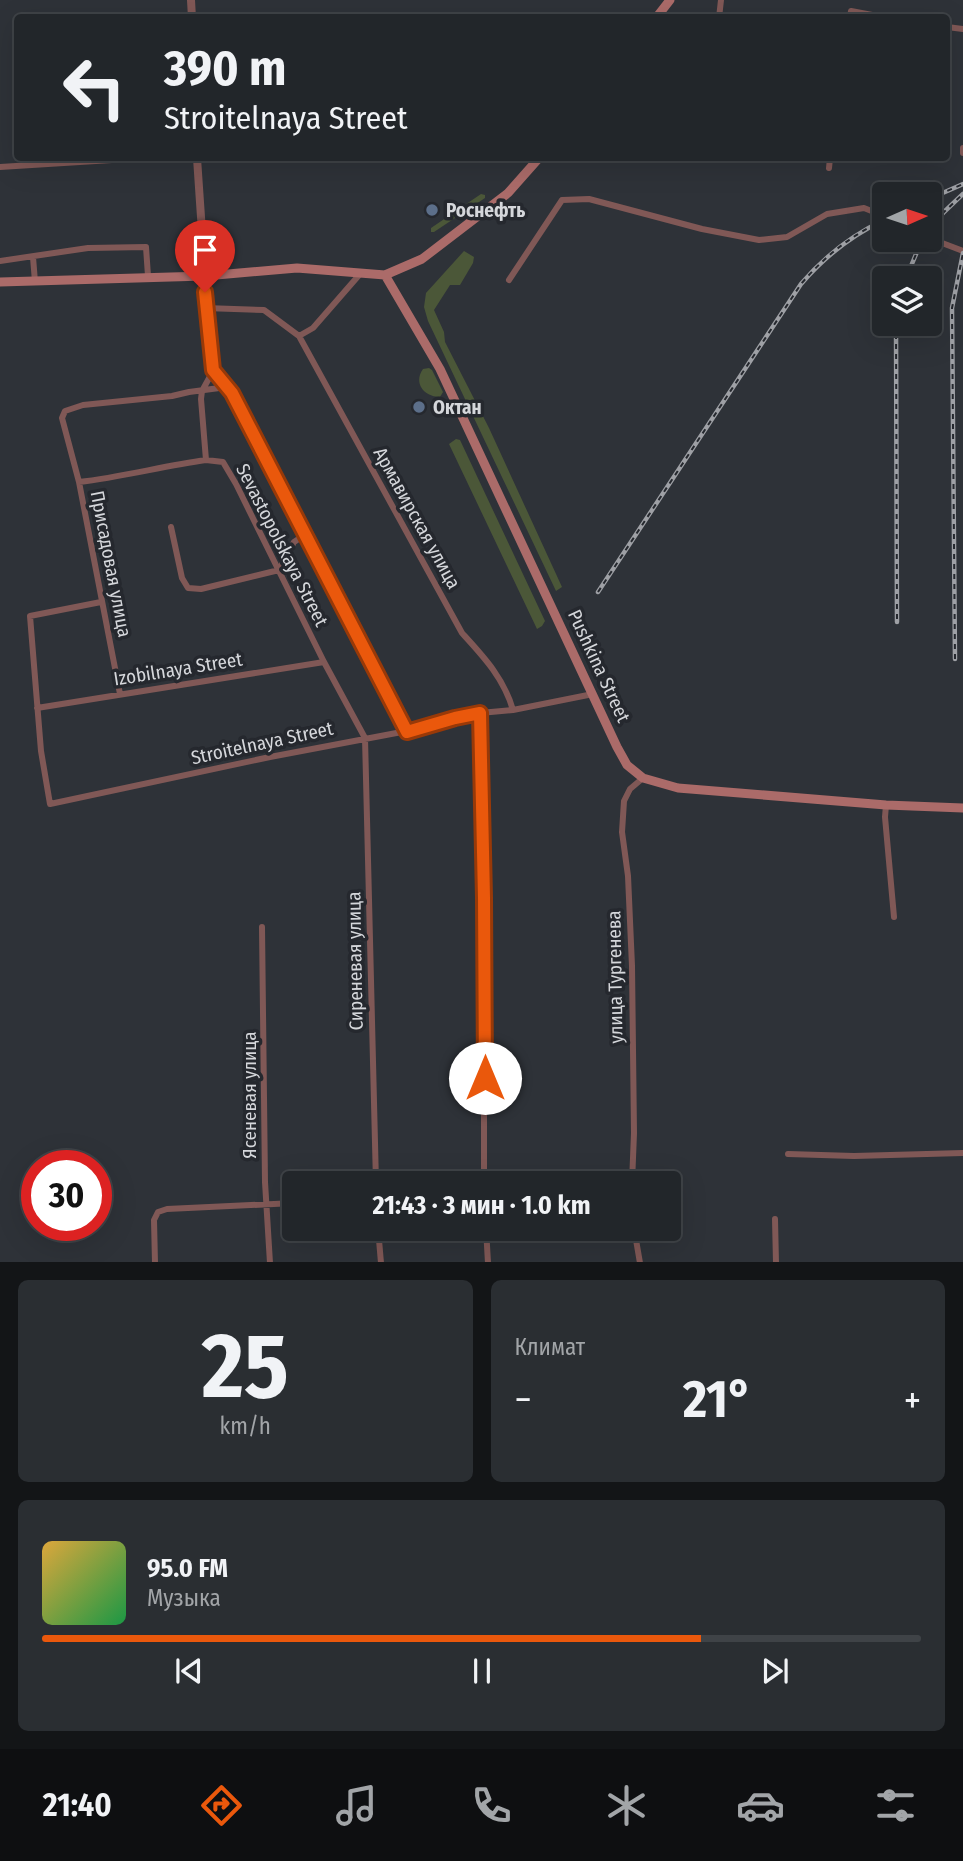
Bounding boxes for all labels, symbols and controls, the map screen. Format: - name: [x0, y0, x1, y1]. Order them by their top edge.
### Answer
- text: 390 m: [164, 39, 286, 98]
- icon: left: [49, 42, 140, 133]
- text: Stroitelnaya Street: [164, 99, 408, 137]
- north arrow: [872, 182, 942, 252]
- map controls: [872, 182, 942, 336]
- place label: Роснефть: [446, 199, 525, 222]
- marker: Роснефть: [424, 202, 440, 218]
- pin: [175, 220, 235, 292]
- icon: arrive: [186, 231, 224, 269]
- button: layers: [872, 266, 942, 336]
- place label: Октан: [433, 396, 482, 419]
- marker: Октан: [411, 399, 427, 415]
- street label: Армавирская улица: [369, 443, 465, 593]
- street label: Sevastopolskaya Street: [231, 460, 333, 631]
- street label: Присадовая улица: [86, 489, 136, 639]
- street label: Pushkina Street: [563, 606, 635, 727]
- street label: Izobilnaya Street: [112, 647, 245, 691]
- street label: Stroitelnaya Street: [189, 717, 336, 769]
- street label: Сиреневая улица: [342, 891, 368, 1031]
- street label: улица Тургенева: [602, 910, 628, 1044]
- street label: Ясеневая улица: [238, 1031, 261, 1159]
- position arrow: [448, 1041, 522, 1115]
- speed limit sign: 30: [21, 1150, 112, 1241]
- text: 21:43 · 3 мин · 1.0 km: [373, 1190, 590, 1221]
- text: 25: [202, 1312, 289, 1421]
- text: Климат: [515, 1333, 585, 1361]
- text: 21°: [683, 1368, 752, 1431]
- text: −: [515, 1377, 532, 1423]
- text: +: [904, 1377, 921, 1423]
- text: km/h: [220, 1412, 271, 1440]
- text: 95.0 FM: [147, 1553, 228, 1584]
- text: Музыка: [147, 1584, 221, 1612]
- icon: previous: [170, 1652, 208, 1690]
- icon: pause: [463, 1652, 501, 1690]
- icon: next: [756, 1652, 794, 1690]
- icon: directions: [197, 1781, 246, 1830]
- icon: music: [332, 1781, 381, 1830]
- icon: phone: [467, 1781, 516, 1830]
- icon: climate: [602, 1781, 651, 1830]
- icon: car: [736, 1781, 785, 1830]
- icon: filters: [871, 1781, 920, 1830]
- text: 21:40: [43, 1786, 112, 1824]

